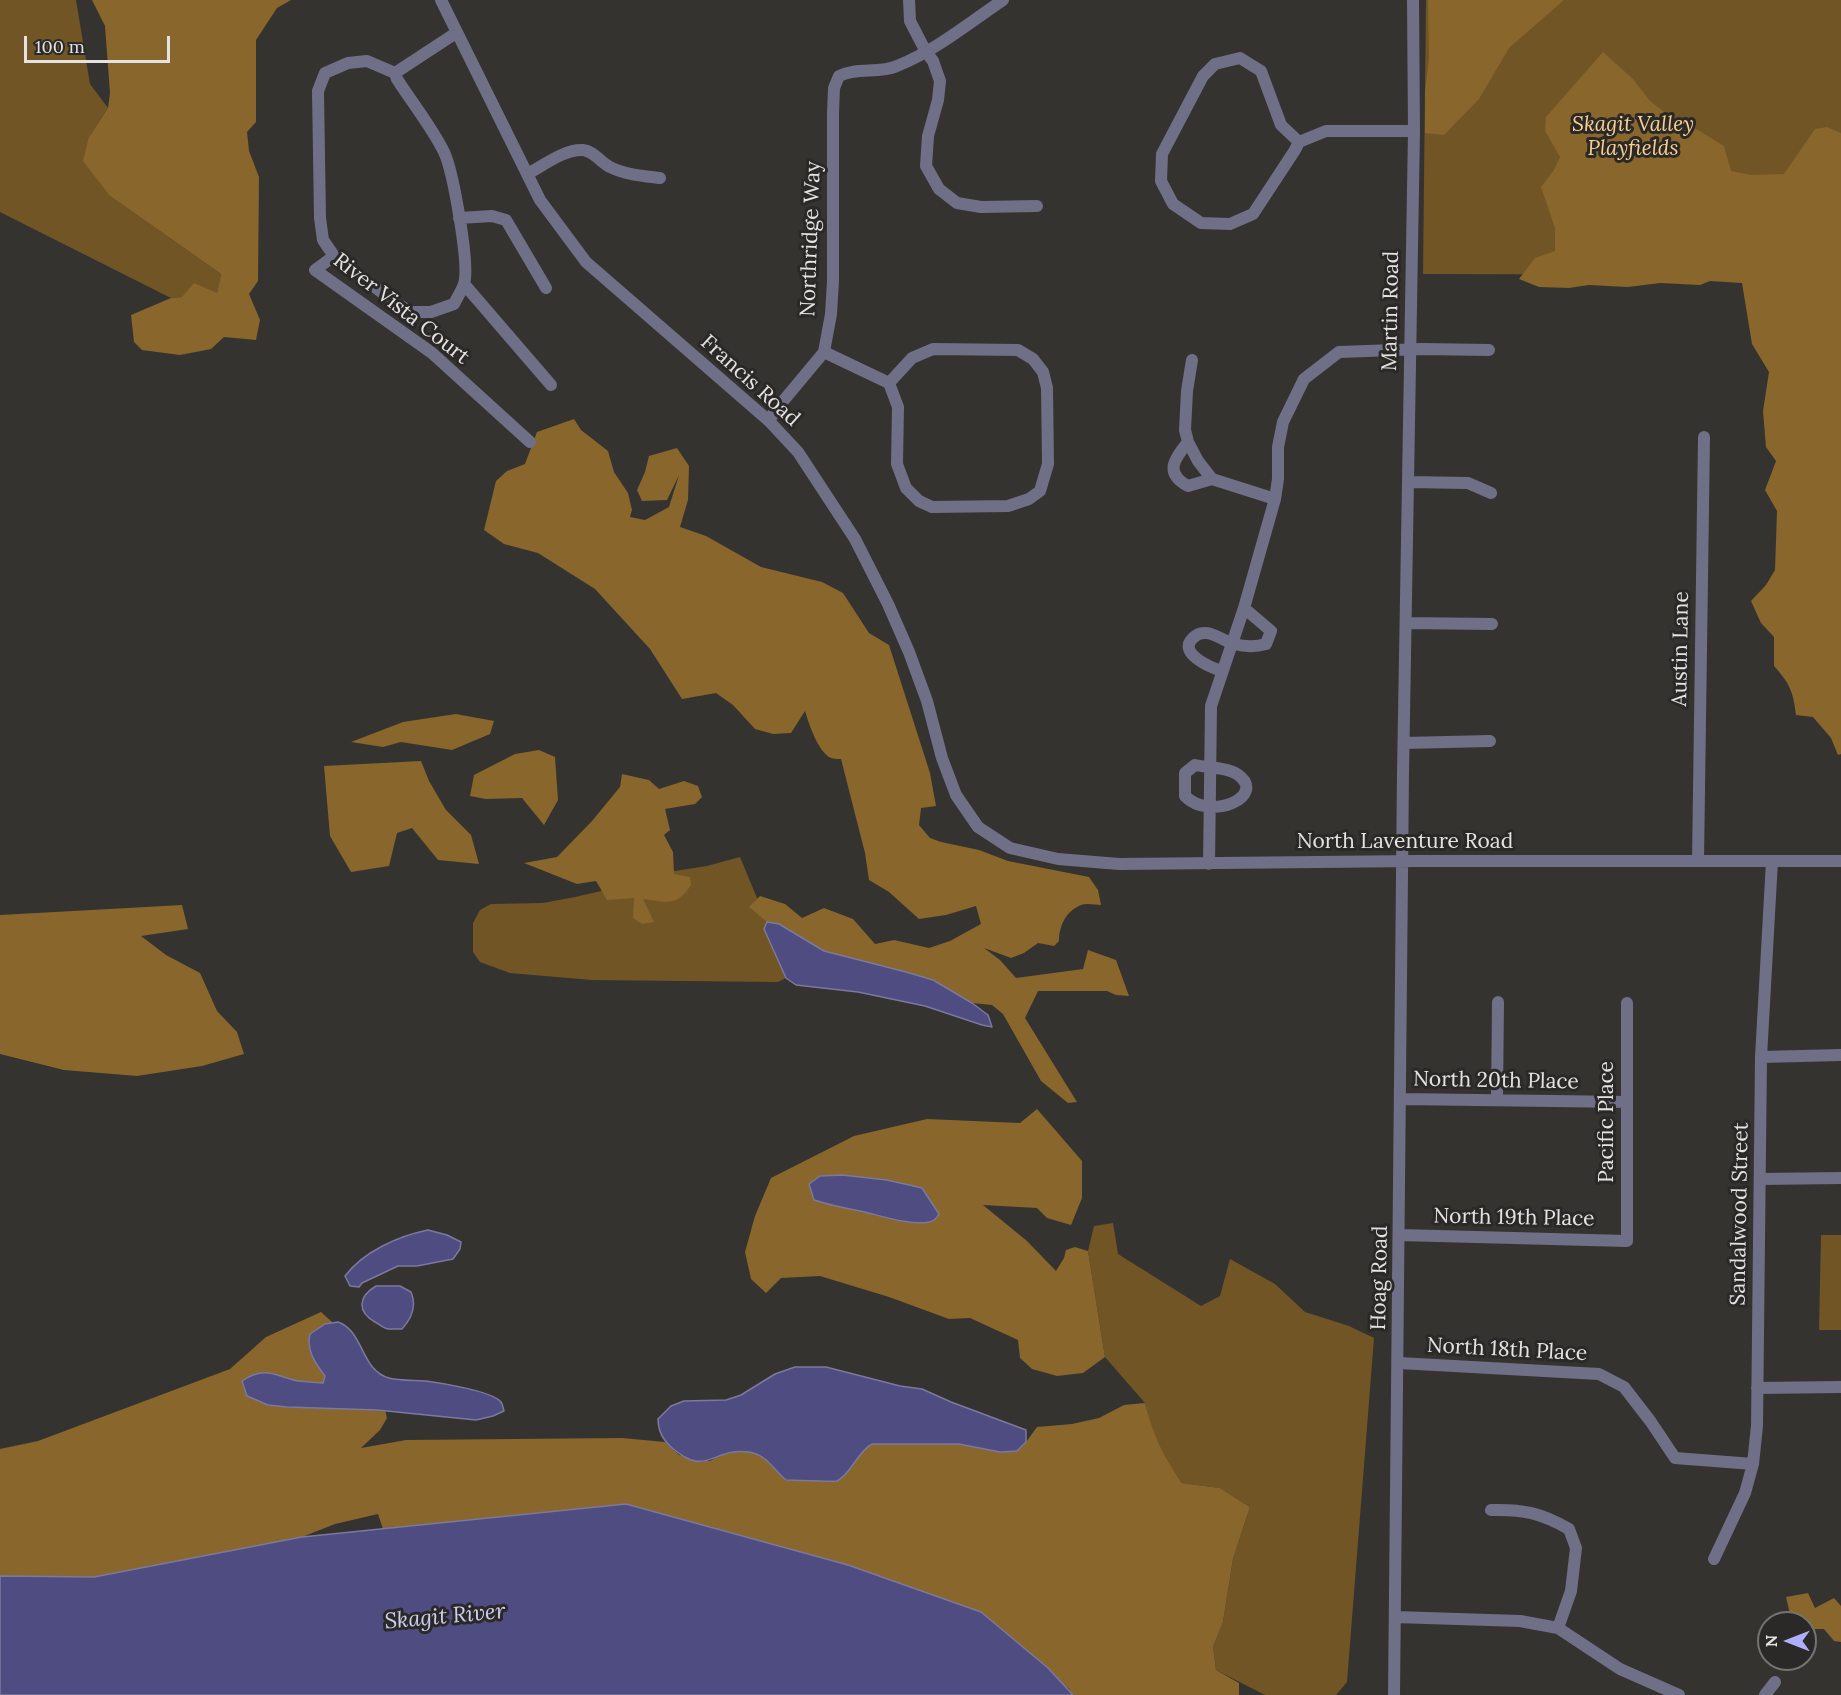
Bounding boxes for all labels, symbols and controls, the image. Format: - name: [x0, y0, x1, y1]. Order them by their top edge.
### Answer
- scale bar: [27, 24, 172, 62]
- text: 100 m: [35, 35, 85, 58]
- park label: Skagit Valley Playfields: [1572, 112, 1694, 162]
- street label: Northridge Way: [796, 161, 826, 317]
- street label: River Vista Court: [328, 248, 474, 370]
- street label: Martin Road: [1377, 251, 1405, 371]
- street label: Francis Road: [695, 330, 805, 432]
- street label: Austin Lane: [1667, 591, 1695, 707]
- street label: North Laventure Road: [1297, 829, 1513, 855]
- street label: Pacific Place: [1594, 1061, 1620, 1183]
- street label: North 20th Place: [1413, 1067, 1579, 1095]
- street label: Sandalwood Street: [1726, 1122, 1754, 1306]
- street label: North 19th Place: [1433, 1204, 1595, 1232]
- street label: Hoag Road: [1366, 1225, 1394, 1331]
- street label: North 18th Place: [1426, 1333, 1588, 1367]
- water label: Skagit River: [383, 1599, 507, 1635]
- north arrow: [1757, 1611, 1817, 1671]
- text: N: [1761, 1635, 1781, 1647]

